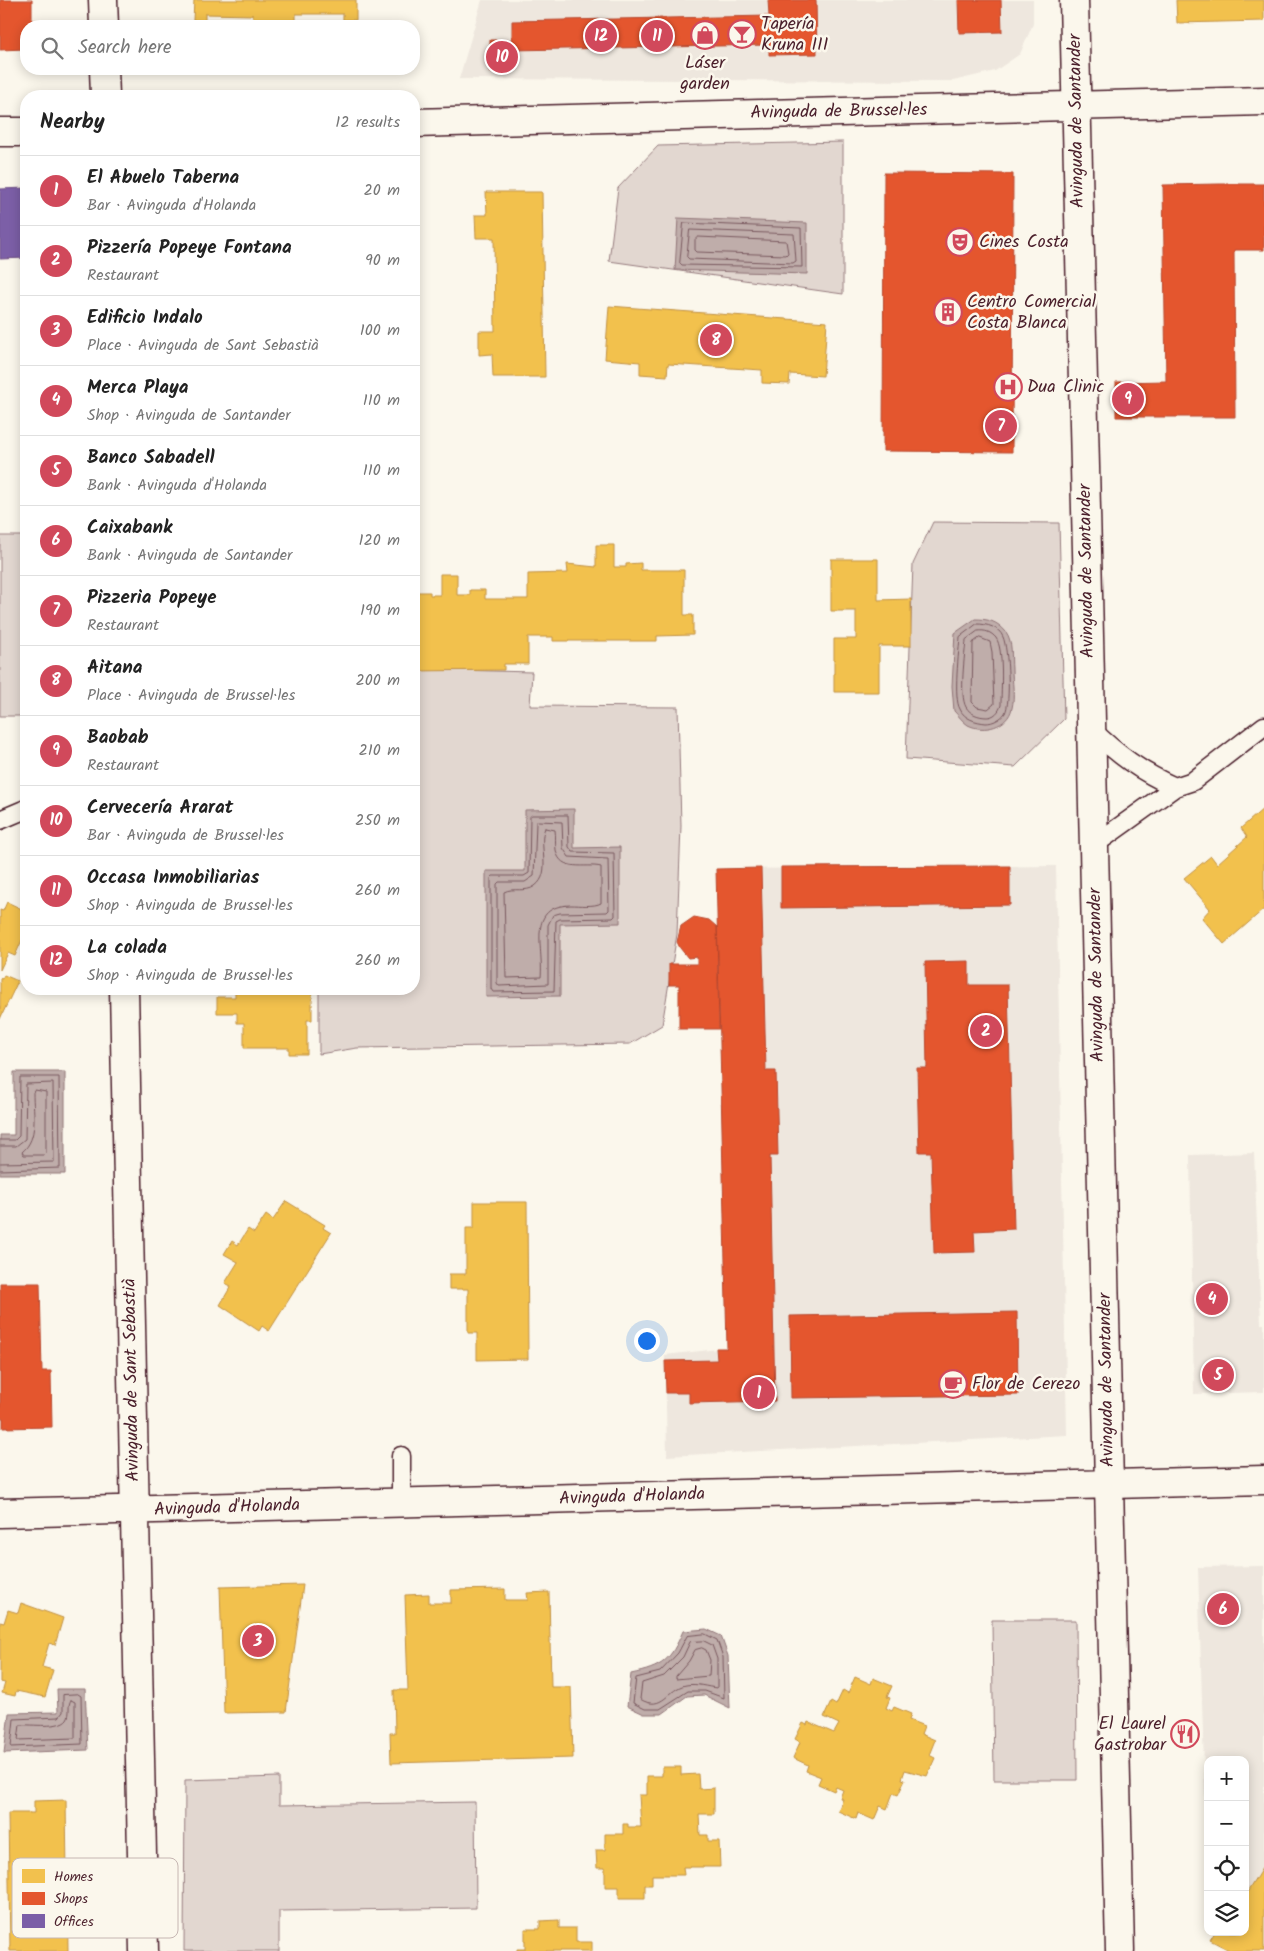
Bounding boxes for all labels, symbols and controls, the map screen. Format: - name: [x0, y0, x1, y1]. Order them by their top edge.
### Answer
- place label: Tapería Kruna III: [761, 10, 828, 60]
- pin: 12: [585, 17, 617, 55]
- pin: 11: [641, 17, 673, 55]
- bar icon: Tapería Kruna III: [727, 19, 757, 49]
- search box: [20, 20, 420, 75]
- shop icon: Láser garden: [690, 20, 720, 50]
- text: Search here: [78, 33, 172, 63]
- street label: Avinguda de Santander: [1061, 33, 1093, 208]
- icon: search: [38, 34, 66, 62]
- pin: 10: [486, 38, 518, 76]
- place label: Láser garden: [679, 49, 730, 99]
- street label: Avinguda de Brussel·les: [750, 96, 928, 128]
- text: Nearby: [40, 106, 105, 139]
- text: 12 results: [335, 110, 400, 135]
- text: El Abuelo Taberna: [87, 163, 239, 193]
- text: 1: [54, 178, 58, 203]
- text: 20 m: [364, 178, 400, 203]
- text: Bar · Avinguda d'Holanda: [87, 193, 256, 218]
- theatre icon: Cines Costa: [945, 227, 975, 257]
- place label: Cines Costa: [979, 228, 1069, 257]
- text: Pizzería Popeye Fontana: [87, 233, 292, 263]
- text: 2: [51, 248, 61, 273]
- text: 90 m: [365, 248, 400, 273]
- text: Restaurant: [87, 263, 159, 288]
- place label: Centro Comercial Costa Blanca: [967, 288, 1097, 338]
- building icon: Centro Comercial Costa Blanca: [933, 297, 963, 327]
- text: Edificio Indalo: [87, 303, 203, 333]
- text: 3: [52, 318, 60, 343]
- text: 100 m: [360, 318, 400, 343]
- pin: 8: [700, 321, 732, 359]
- text: Place · Avinguda de Sant Sebastià: [87, 333, 319, 358]
- hospital icon: Dua Clinic: [993, 372, 1023, 402]
- text: Merca Playa: [87, 373, 189, 403]
- place label: Dua Clinic: [1027, 373, 1104, 402]
- pin: 9: [1112, 380, 1144, 418]
- text: 4: [52, 388, 60, 413]
- text: 110 m: [363, 388, 400, 413]
- text: Shop · Avinguda de Santander: [87, 403, 290, 428]
- pin: 7: [985, 407, 1017, 445]
- text: Banco Sabadell: [87, 443, 215, 473]
- text: 5: [52, 458, 60, 483]
- text: 110 m: [363, 458, 400, 483]
- text: Bank · Avinguda d'Holanda: [87, 473, 267, 498]
- street label: Avinguda de Santander: [1071, 483, 1103, 658]
- text: Caixabank: [87, 513, 172, 543]
- text: 6: [52, 528, 60, 553]
- text: 120 m: [359, 528, 400, 553]
- text: Bank · Avinguda de Santander: [87, 543, 292, 568]
- text: Pizzeria Popeye: [87, 583, 216, 613]
- text: 7: [52, 598, 60, 623]
- text: 190 m: [360, 598, 400, 623]
- text: Restaurant: [87, 613, 159, 638]
- text: Aitana: [87, 653, 142, 683]
- text: 8: [51, 668, 61, 693]
- text: 200 m: [356, 668, 400, 693]
- text: Place · Avinguda de Brussel·les: [87, 683, 295, 708]
- text: Baobab: [87, 723, 148, 753]
- text: 9: [52, 738, 60, 763]
- text: 210 m: [359, 738, 400, 763]
- text: Restaurant: [87, 753, 159, 778]
- text: Cervecería Ararat: [87, 793, 233, 823]
- text: 10: [49, 808, 63, 833]
- text: 250 m: [355, 808, 400, 833]
- text: Bar · Avinguda de Brussel·les: [87, 823, 284, 848]
- text: Occasa Inmobiliarias: [87, 863, 259, 893]
- text: 11: [51, 878, 61, 903]
- text: 260 m: [355, 878, 400, 903]
- street label: Avinguda de Santander: [1081, 887, 1113, 1062]
- text: Shop · Avinguda de Brussel·les: [87, 893, 293, 918]
- text: La colada: [87, 933, 167, 963]
- text: 12: [49, 948, 63, 973]
- text: 260 m: [355, 948, 400, 973]
- text: Shop · Avinguda de Brussel·les: [87, 963, 293, 988]
- pin: 2: [970, 1012, 1002, 1050]
- street label: Avinguda de Sant Sebastià: [116, 1278, 148, 1482]
- pin: 4: [1196, 1280, 1228, 1318]
- street label: Avinguda de Santander: [1091, 1292, 1123, 1467]
- your location: [634, 1328, 660, 1354]
- pin: 5: [1202, 1356, 1234, 1394]
- cafe icon: Flor de Cerezo: [938, 1369, 968, 1399]
- place label: Flor de Cerezo: [972, 1370, 1080, 1399]
- pin: 1: [743, 1374, 775, 1412]
- street label: Avinguda d'Holanda: [559, 1480, 705, 1514]
- street label: Avinguda d'Holanda: [154, 1491, 300, 1525]
- pin: 6: [1207, 1590, 1239, 1628]
- pin: 3: [242, 1622, 274, 1660]
- place label: El Laurel Gastrobar: [1094, 1710, 1167, 1760]
- restaurant icon: El Laurel Gastrobar: [1170, 1719, 1200, 1749]
- map controls: [1204, 1756, 1249, 1936]
- button: +: [1204, 1756, 1249, 1801]
- button: −: [1204, 1801, 1249, 1846]
- button: locate: [1204, 1846, 1249, 1891]
- legend: [12, 1858, 178, 1938]
- text: Homes: [54, 1866, 93, 1888]
- text: Shops: [54, 1888, 88, 1910]
- button: layers: [1204, 1891, 1249, 1936]
- text: Offices: [54, 1911, 94, 1933]

